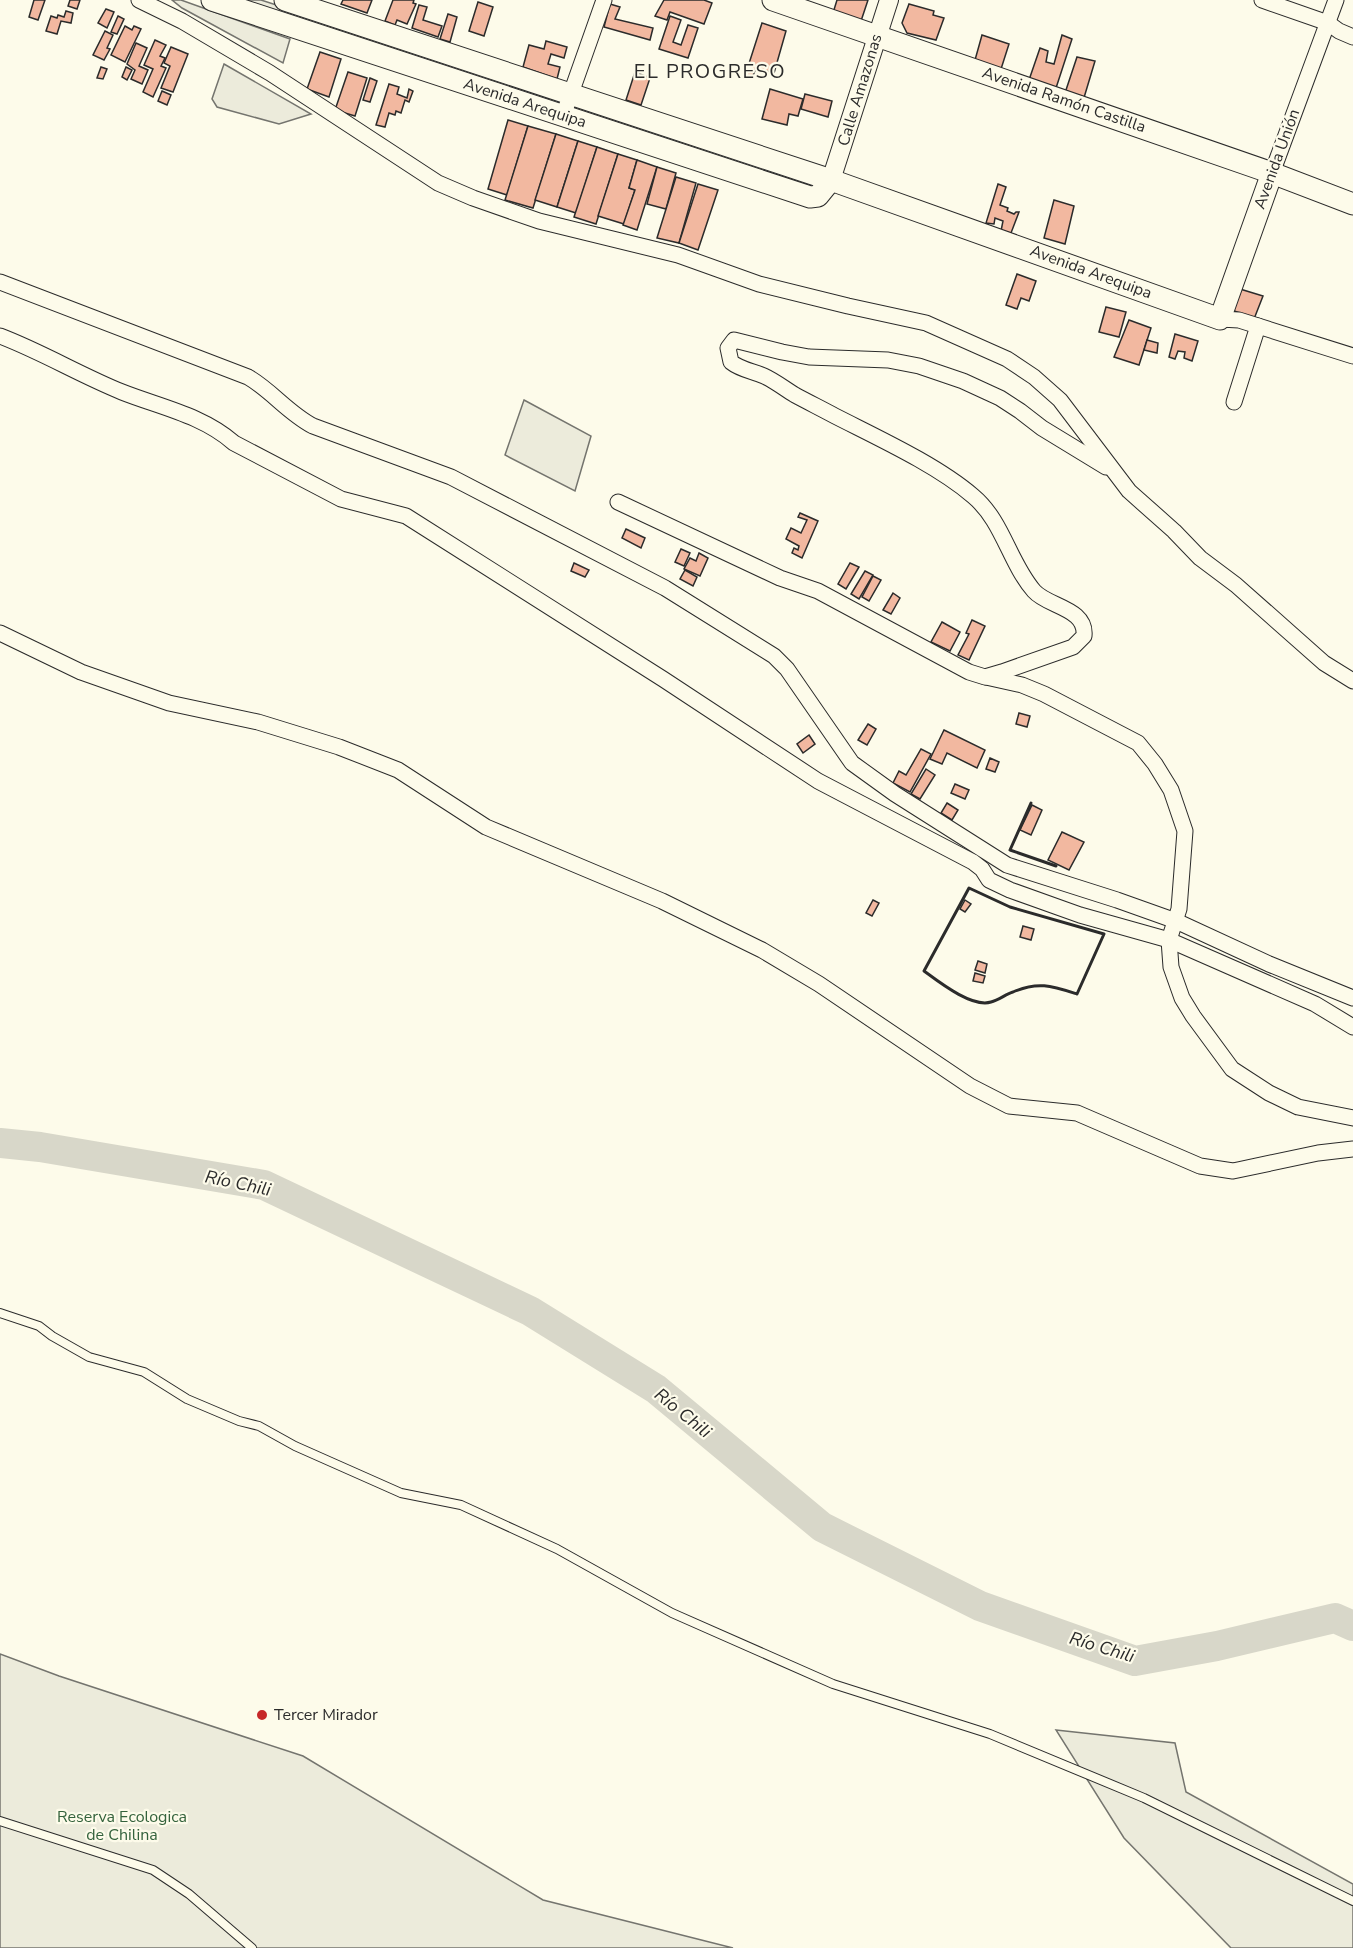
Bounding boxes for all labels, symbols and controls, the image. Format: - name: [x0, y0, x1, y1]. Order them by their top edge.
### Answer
- street label: Calle Amazonas: [832, 31, 888, 149]
- district label: EL PROGRESO: [634, 58, 786, 85]
- street label: Avenida Ramón Castilla: [979, 62, 1149, 138]
- street label: Avenida Arequipa: [461, 73, 589, 133]
- street label: Avenida Unión: [1249, 106, 1305, 212]
- street label: Avenida Arequipa: [1027, 240, 1155, 304]
- water label: Río Chili: [203, 1164, 274, 1202]
- water label: Río Chili: [649, 1383, 717, 1444]
- water label: Río Chili: [1067, 1626, 1138, 1668]
- place label: Tercer Mirador: [274, 1704, 378, 1726]
- marker: Tercer Mirador: [255, 1708, 269, 1722]
- park label: Reserva Ecologica de Chilina: [57, 1806, 187, 1846]

